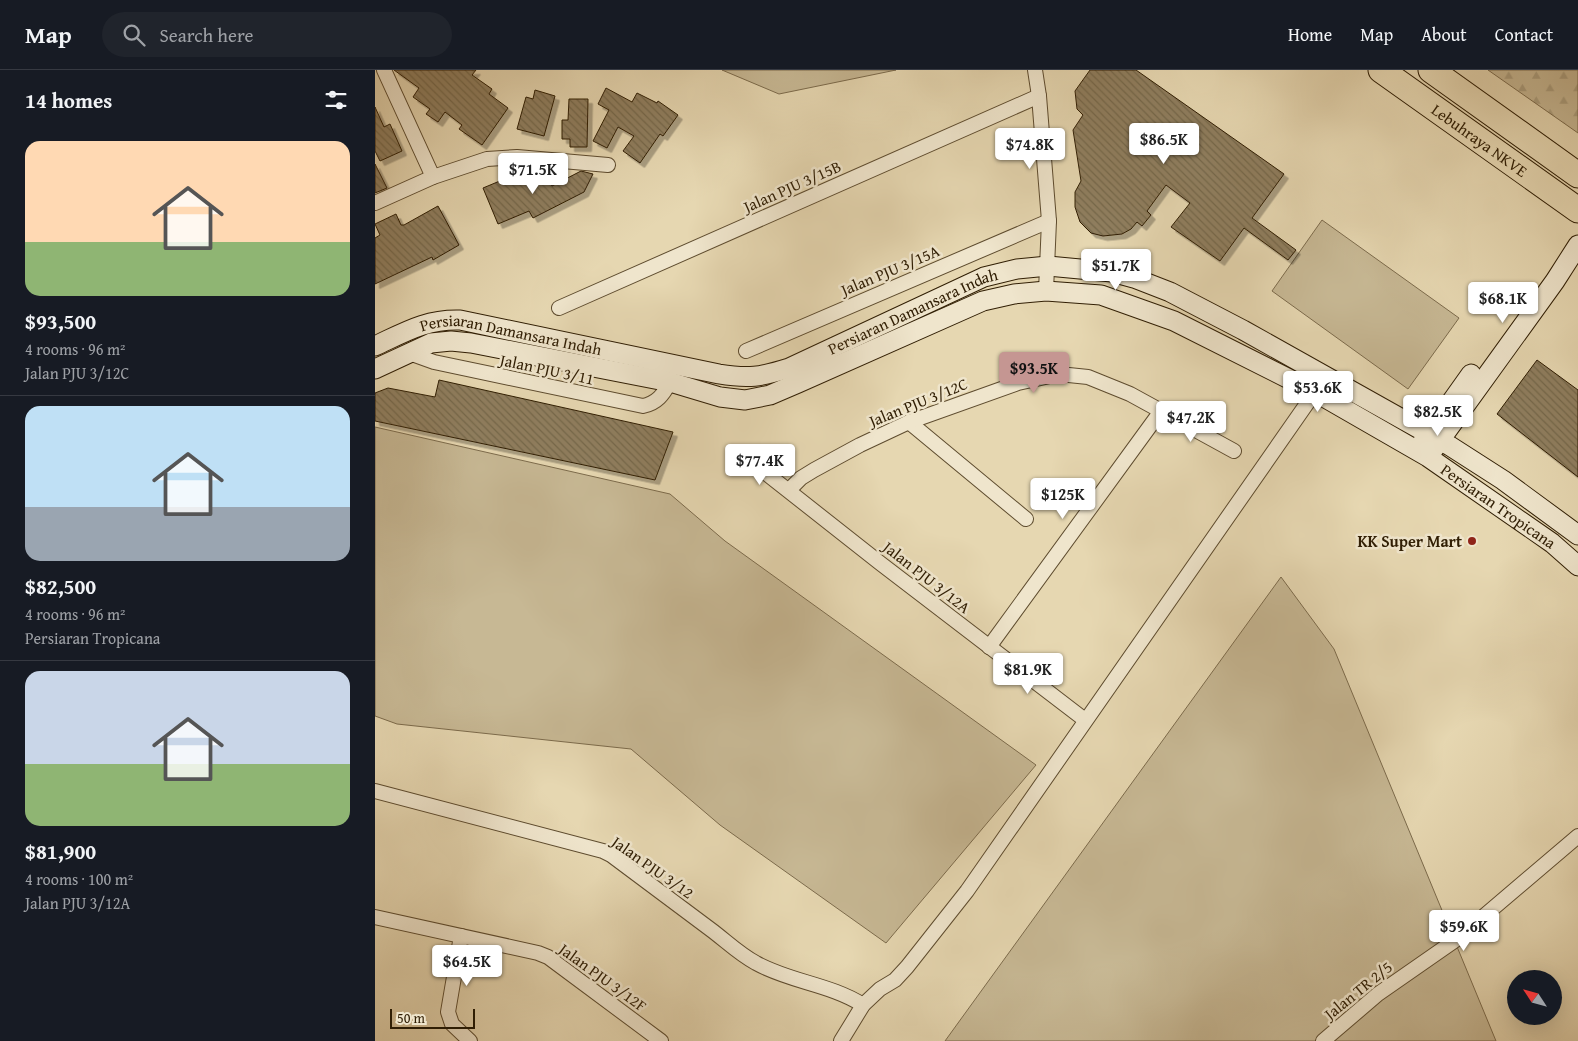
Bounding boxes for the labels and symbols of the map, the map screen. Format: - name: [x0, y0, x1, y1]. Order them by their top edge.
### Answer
- street label: Lebuhraya NKVE: [1427, 98, 1532, 182]
- pin: $86.5K: [1123, 122, 1205, 165]
- pin: $74.8K: [989, 128, 1071, 170]
- pin: $71.5K: [492, 152, 574, 195]
- street label: Jalan PJU 3/15B: [738, 154, 845, 219]
- street label: Jalan PJU 3/15A: [835, 238, 943, 302]
- pin: $51.7K: [1075, 248, 1157, 291]
- street label: Persiaran Damansara Indah: [824, 262, 1000, 360]
- pin: $68.1K: [1462, 282, 1544, 324]
- street label: Persiaran Damansara Indah: [417, 308, 604, 361]
- street label: Jalan PJU 3/11: [496, 347, 596, 391]
- pin: $93.5K: [993, 352, 1075, 394]
- pin: $53.6K: [1277, 370, 1359, 413]
- street label: Jalan PJU 3/12C: [863, 371, 971, 433]
- pin: $82.5K: [1397, 394, 1479, 437]
- pin: $47.2K: [1150, 400, 1232, 443]
- pin: $77.4K: [719, 444, 801, 486]
- street label: Persiaran Tropicana: [1436, 457, 1561, 555]
- pin: $125K: [1028, 478, 1098, 520]
- place label: KK Super Mart: [1357, 529, 1462, 553]
- street label: Jalan PJU 3/12A: [877, 534, 976, 619]
- marker: KK Super Mart: [1466, 535, 1478, 547]
- pin: $81.9K: [987, 652, 1069, 695]
- street label: Jalan PJU 3/12: [605, 829, 699, 904]
- pin: $59.6K: [1423, 910, 1505, 952]
- street label: Jalan PJU 3/12F: [553, 936, 652, 1017]
- pin: $64.5K: [426, 944, 508, 987]
- street label: Jalan TR 2/5: [1317, 955, 1397, 1026]
- north arrow: [1507, 970, 1563, 1025]
- scale bar: [390, 1006, 475, 1029]

